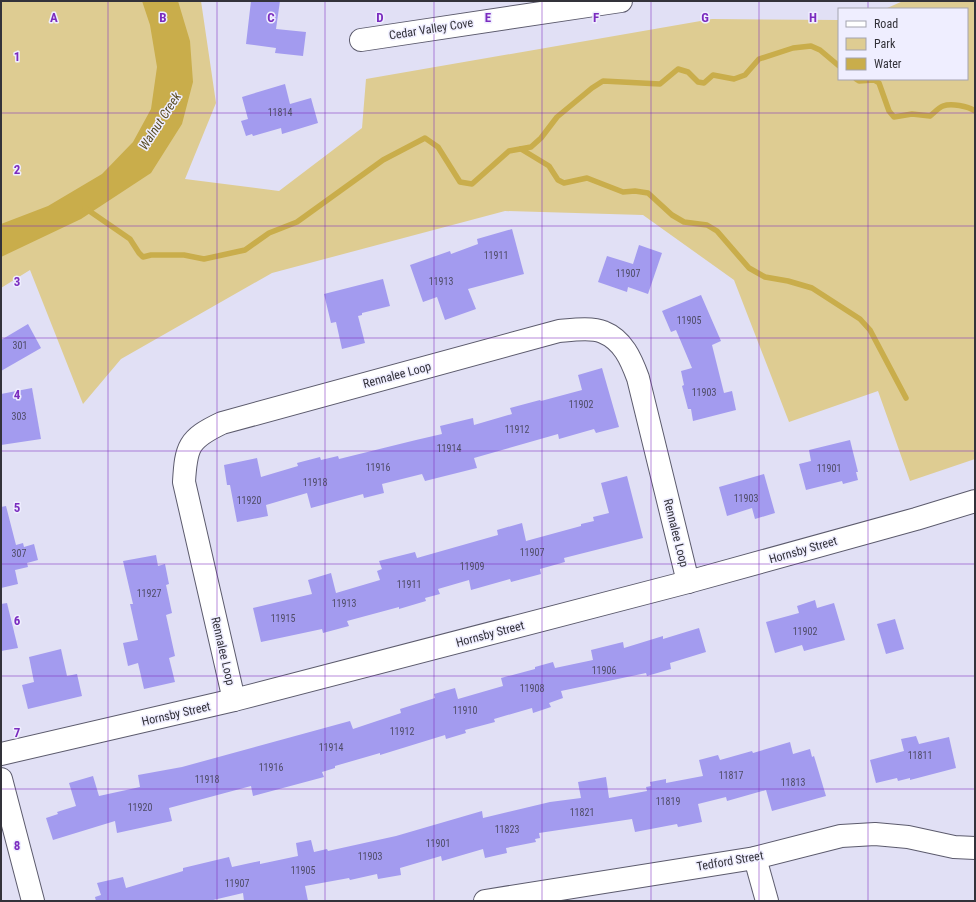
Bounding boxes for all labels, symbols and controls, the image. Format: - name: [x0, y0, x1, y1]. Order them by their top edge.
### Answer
- legend: [838, 8, 968, 80]
- text: A: [50, 10, 58, 25]
- text: B: [159, 10, 167, 25]
- text: C: [267, 10, 275, 25]
- text: D: [376, 10, 384, 25]
- text: E: [485, 10, 492, 25]
- text: F: [593, 10, 599, 25]
- text: G: [701, 10, 709, 25]
- text: H: [809, 10, 817, 25]
- street label: Cedar Valley Cove: [388, 15, 474, 43]
- text: Road: [874, 17, 898, 31]
- text: Park: [874, 37, 896, 51]
- text: 1: [14, 49, 20, 64]
- text: Water: [874, 57, 902, 71]
- water label: Walnut Creek: [136, 89, 184, 153]
- house number: 11814: [268, 107, 292, 118]
- text: 2: [14, 162, 21, 177]
- house number: 11911: [484, 250, 508, 261]
- house number: 11907: [616, 268, 640, 279]
- text: 3: [14, 274, 20, 289]
- house number: 11913: [429, 276, 453, 287]
- house number: 11905: [677, 315, 701, 326]
- house number: 301: [13, 340, 27, 351]
- street label: Rennalee Loop: [361, 359, 433, 391]
- text: 4: [14, 387, 21, 402]
- house number: 11903: [692, 387, 716, 398]
- house number: 11902: [569, 399, 593, 410]
- house number: 303: [12, 411, 26, 422]
- house number: 11912: [505, 424, 529, 435]
- house number: 11914: [437, 443, 461, 454]
- house number: 11916: [366, 462, 390, 473]
- house number: 11901: [817, 463, 841, 474]
- house number: 11918: [303, 477, 327, 488]
- house number: 11903: [734, 493, 758, 504]
- house number: 11920: [237, 495, 261, 506]
- street label: Rennalee Loop: [661, 497, 691, 569]
- text: 5: [14, 500, 21, 515]
- street label: Hornsby Street: [767, 533, 839, 566]
- house number: 11907: [520, 547, 544, 558]
- house number: 307: [12, 548, 26, 559]
- house number: 11909: [460, 561, 484, 572]
- house number: 11911: [397, 579, 421, 590]
- house number: 11927: [137, 588, 161, 599]
- house number: 11913: [332, 598, 356, 609]
- text: 6: [14, 613, 21, 628]
- house number: 11915: [271, 613, 295, 624]
- street label: Rennalee Loop: [208, 615, 238, 687]
- street label: Hornsby Street: [454, 618, 526, 650]
- house number: 11902: [793, 626, 817, 637]
- house number: 11906: [592, 665, 616, 676]
- house number: 11908: [520, 683, 544, 694]
- street label: Hornsby Street: [140, 699, 212, 729]
- house number: 11910: [453, 705, 477, 716]
- text: 7: [14, 725, 21, 740]
- house number: 11912: [390, 726, 414, 737]
- house number: 11914: [319, 742, 343, 753]
- house number: 11811: [908, 750, 932, 761]
- house number: 11916: [259, 762, 283, 773]
- house number: 11817: [719, 770, 743, 781]
- house number: 11918: [195, 774, 219, 785]
- house number: 11813: [781, 777, 805, 788]
- house number: 11819: [656, 796, 680, 807]
- house number: 11920: [128, 802, 152, 813]
- house number: 11821: [570, 807, 594, 818]
- house number: 11823: [495, 824, 519, 835]
- text: 8: [14, 838, 20, 853]
- house number: 11901: [426, 838, 450, 849]
- street label: Tedford Street: [696, 848, 765, 874]
- house number: 11903: [358, 851, 382, 862]
- house number: 11905: [291, 865, 315, 876]
- house number: 11907: [225, 878, 249, 889]

